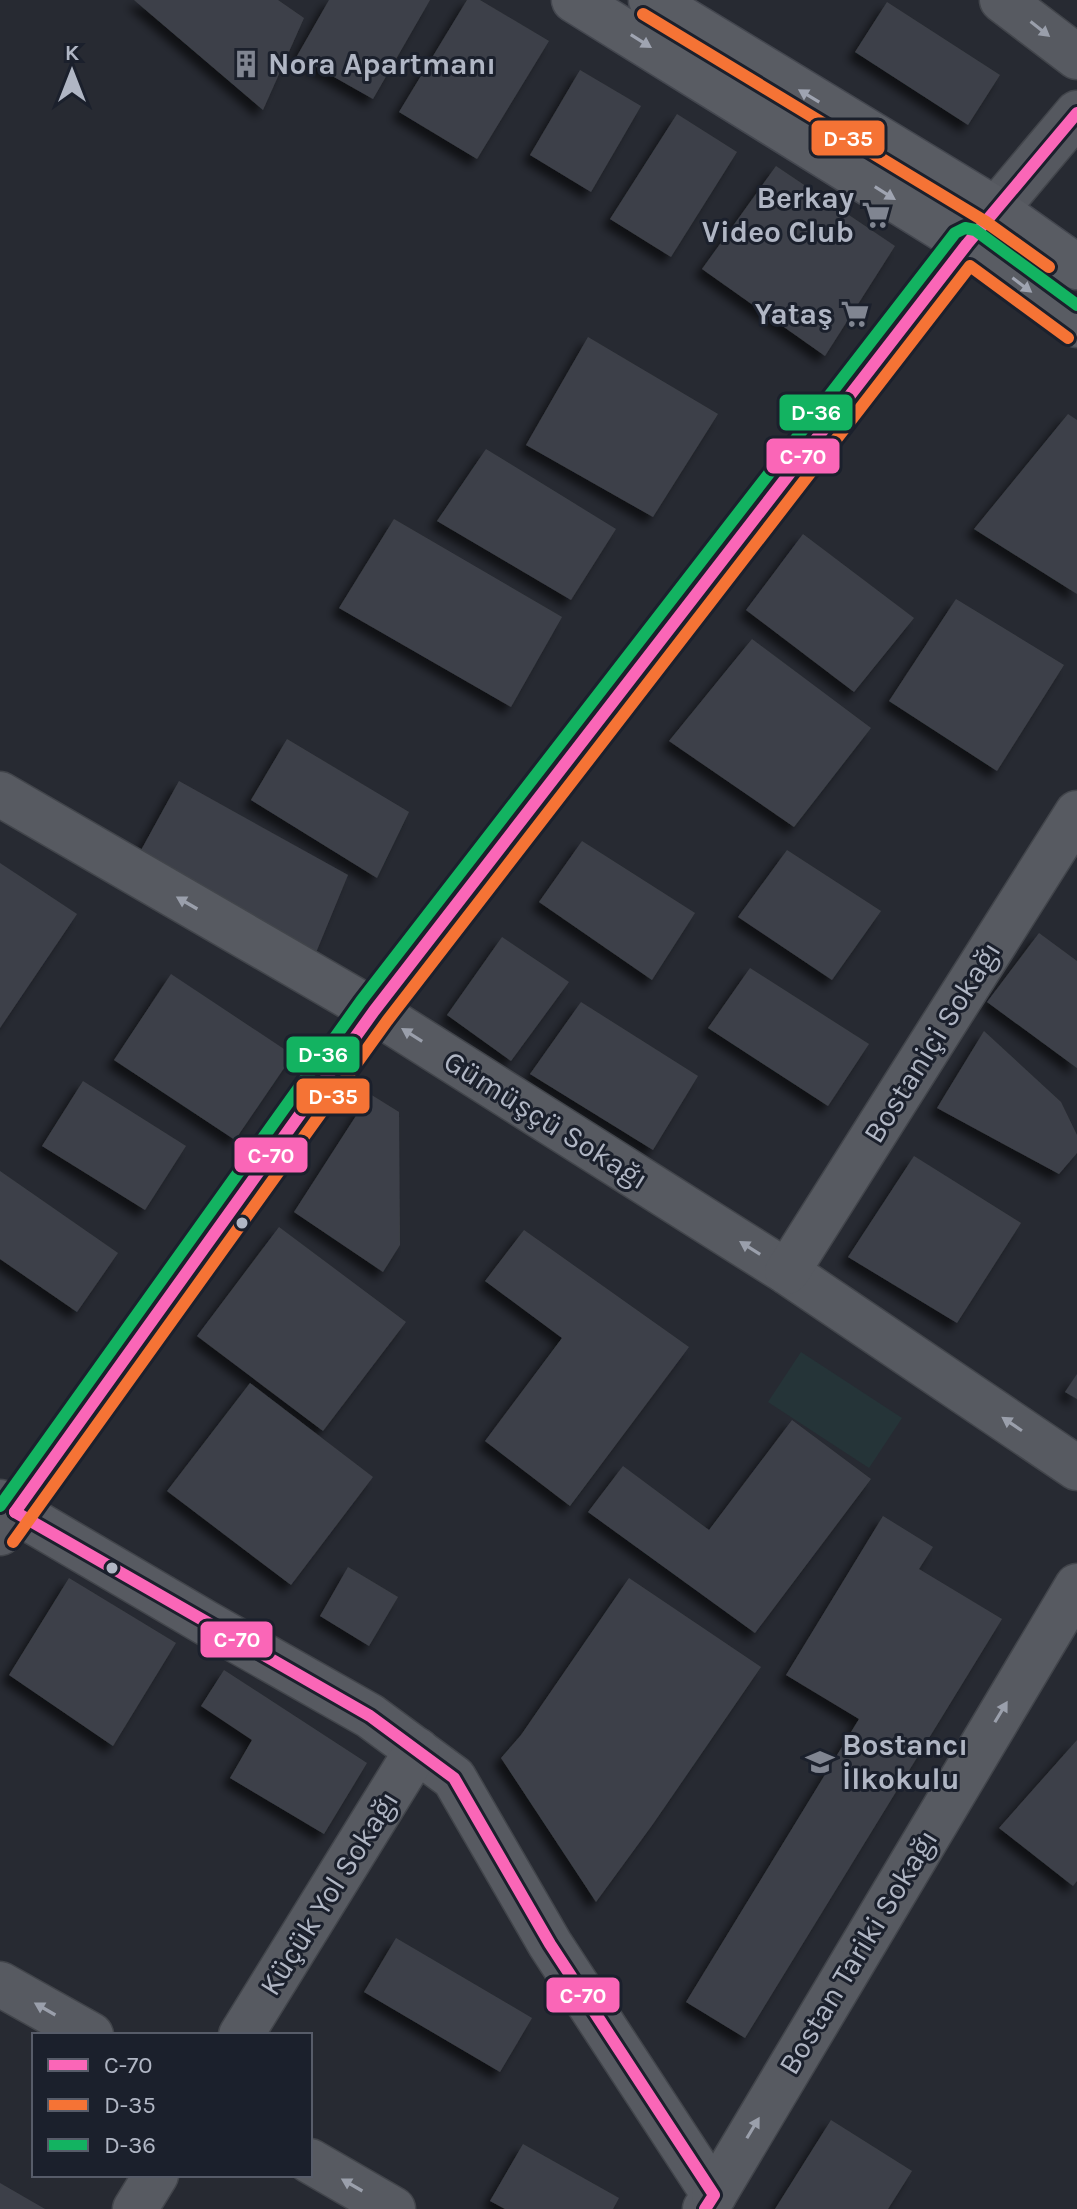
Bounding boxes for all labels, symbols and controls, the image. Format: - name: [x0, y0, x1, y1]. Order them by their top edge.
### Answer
- one-way arrow: [1030, 20, 1050, 36]
- north arrow: [32, 32, 112, 112]
- one-way arrow: [630, 33, 652, 47]
- text: K: [65, 40, 80, 66]
- place label: Nora Apartmanı: [268, 46, 496, 82]
- building icon: Nora Apartmanı: [231, 49, 261, 79]
- one-way arrow: [798, 89, 820, 103]
- line badge: D-35: [810, 119, 886, 157]
- text: D-35: [823, 126, 873, 152]
- place label: Berkay Video Club: [702, 180, 854, 250]
- one-way arrow: [875, 185, 896, 200]
- supermarket icon: Berkay Video Club: [861, 200, 891, 230]
- one-way arrow: [1012, 276, 1032, 292]
- place label: Yataş: [755, 296, 833, 332]
- supermarket icon: Yataş: [840, 299, 870, 329]
- line badge: D-36: [778, 393, 854, 432]
- text: D-36: [791, 400, 841, 426]
- line badge: C-70: [765, 437, 841, 475]
- text: C-70: [779, 444, 827, 470]
- one-way arrow: [176, 896, 199, 910]
- street label: Bostaniçi Sokağı: [856, 934, 1008, 1150]
- one-way arrow: [401, 1027, 422, 1042]
- line badge: D-36: [285, 1035, 361, 1074]
- text: D-36: [298, 1042, 348, 1068]
- street label: Gümüşçü Sokağı: [437, 1043, 655, 1197]
- line badge: D-35: [295, 1077, 371, 1115]
- text: D-35: [308, 1084, 358, 1110]
- line badge: C-70: [233, 1136, 309, 1174]
- text: C-70: [247, 1143, 295, 1169]
- unlabelled marker: [234, 1215, 250, 1231]
- one-way arrow: [739, 1242, 761, 1256]
- one-way arrow: [1002, 1417, 1023, 1432]
- unlabelled marker: [104, 1560, 120, 1576]
- line badge: C-70: [199, 1620, 274, 1659]
- text: C-70: [213, 1627, 261, 1653]
- one-way arrow: [994, 1701, 1008, 1723]
- place label: Bostancı İlkokulu: [842, 1727, 968, 1797]
- school or university icon: Bostancı İlkokulu: [805, 1747, 835, 1777]
- street label: Küçük Yol Sokağı: [252, 1784, 406, 2002]
- street label: Bostan Tariki Sokağı: [771, 1823, 945, 2081]
- line badge: C-70: [545, 1976, 621, 2014]
- text: C-70: [559, 1983, 607, 2009]
- one-way arrow: [34, 2002, 57, 2016]
- legend: [32, 2033, 312, 2177]
- text: C-70: [104, 2051, 153, 2079]
- text: D-35: [104, 2091, 156, 2119]
- one-way arrow: [746, 2117, 760, 2139]
- text: D-36: [104, 2131, 156, 2159]
- one-way arrow: [341, 2178, 363, 2192]

